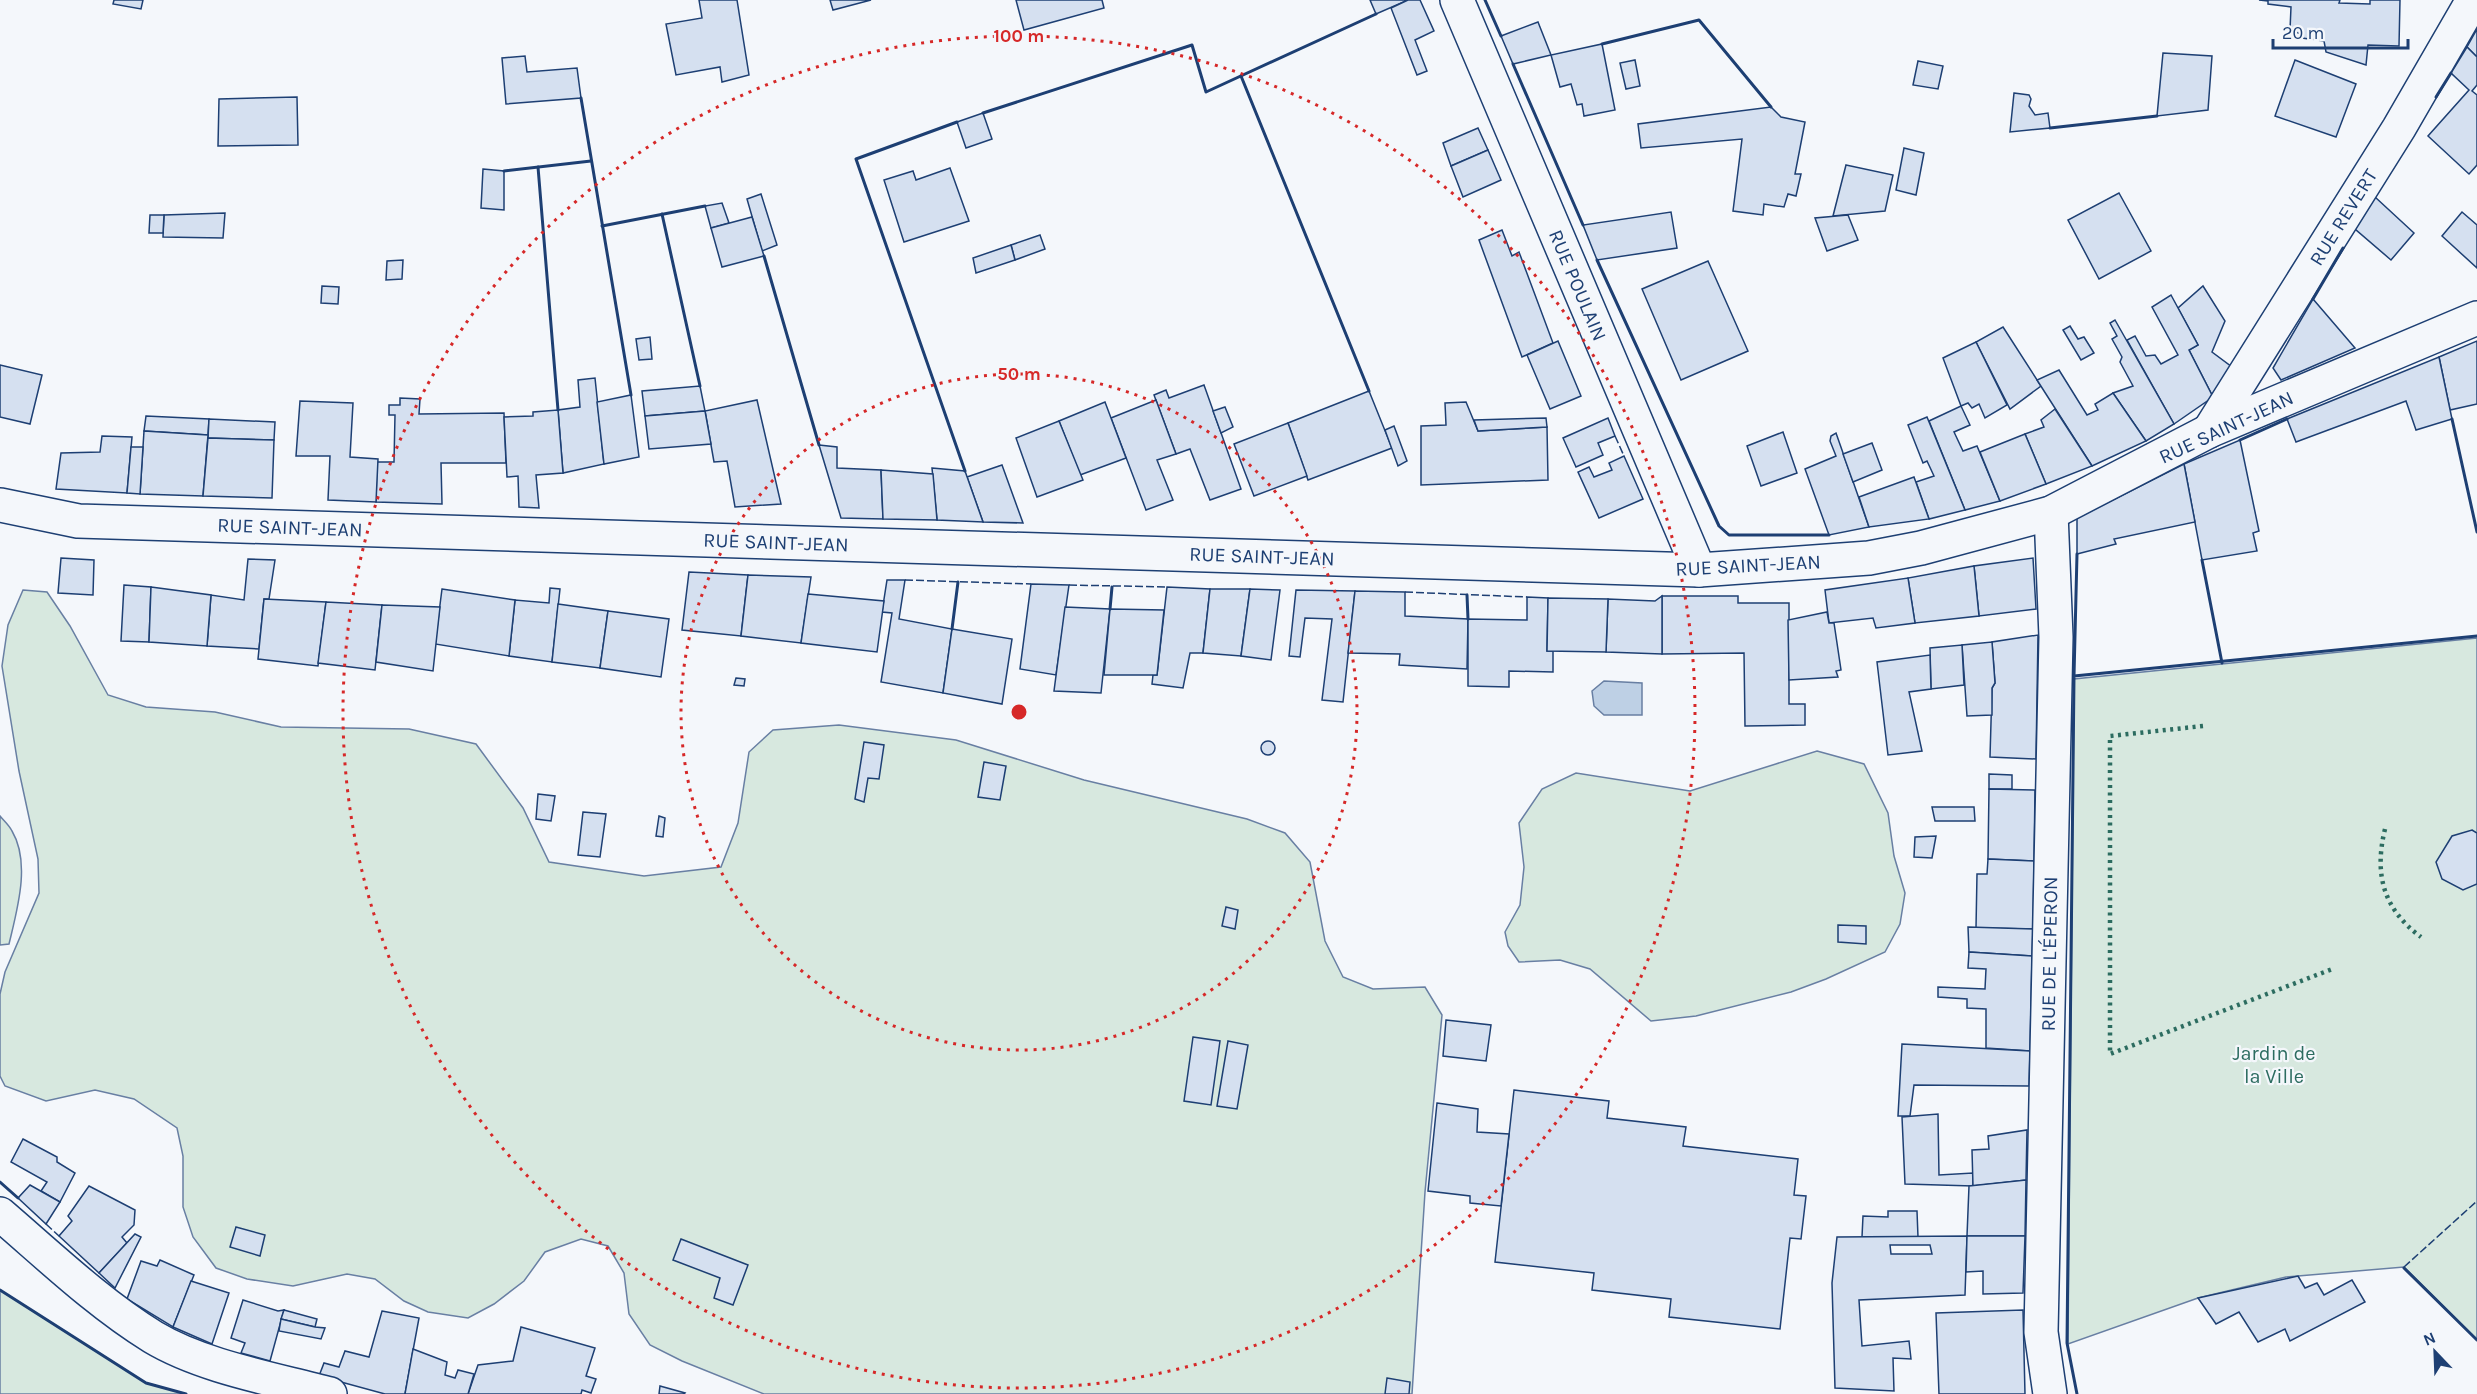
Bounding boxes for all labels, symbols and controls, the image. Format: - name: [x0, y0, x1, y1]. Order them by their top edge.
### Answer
- scale bar: [2273, 12, 2408, 50]
- text: 20 m: [2282, 22, 2324, 44]
- text: 100 m: [994, 25, 1044, 47]
- street label: RUE REVERT: [2305, 165, 2382, 270]
- street label: RUE POULAIN: [1544, 226, 1611, 344]
- text: 50 m: [997, 363, 1041, 385]
- street label: RUE SAINT-JEAN: [2155, 386, 2297, 469]
- street label: RUE SAINT-JEAN: [217, 513, 363, 542]
- street label: RUE SAINT-JEAN: [703, 528, 849, 557]
- street label: RUE SAINT-JEAN: [1189, 542, 1335, 571]
- street label: RUE SAINT-JEAN: [1675, 550, 1821, 581]
- centre of rings: [1009, 702, 1029, 722]
- street label: RUE DE L'ÉPERON: [2036, 876, 2062, 1032]
- park label: Jardin de la Ville: [2232, 1042, 2316, 1088]
- north arrow: [2405, 1322, 2465, 1382]
- text: N: [2420, 1328, 2438, 1350]

